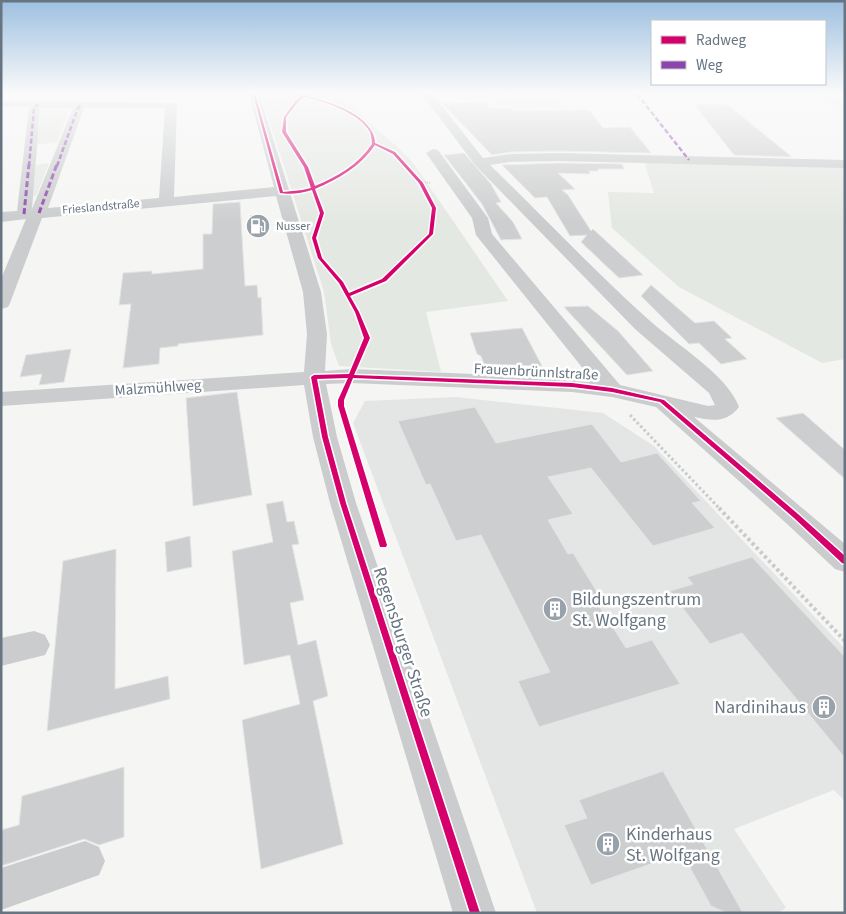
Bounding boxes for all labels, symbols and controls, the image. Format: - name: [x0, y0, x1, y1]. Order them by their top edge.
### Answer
- legend: [651, 20, 826, 85]
- text: Radweg: [696, 30, 746, 51]
- text: Weg: [696, 55, 723, 76]
- street label: Frieslandstraße: [62, 195, 141, 219]
- fuel station icon: Nusser: [245, 213, 271, 239]
- place label: Nusser: [276, 218, 311, 235]
- street label: Frauenbrünnlstraße: [473, 358, 599, 386]
- street label: Malzmühlweg: [114, 374, 202, 402]
- street label: Regensburger Straße: [367, 564, 439, 720]
- place label: Bildungszentrum St. Wolfgang: [572, 587, 701, 633]
- building icon: Bildungszentrum St. Wolfgang: [542, 596, 568, 622]
- building icon: Nardinihaus: [811, 694, 837, 720]
- place label: Nardinihaus: [714, 695, 806, 720]
- place label: Kinderhaus St. Wolfgang: [626, 822, 720, 868]
- building icon: Kinderhaus St. Wolfgang: [595, 831, 621, 857]

